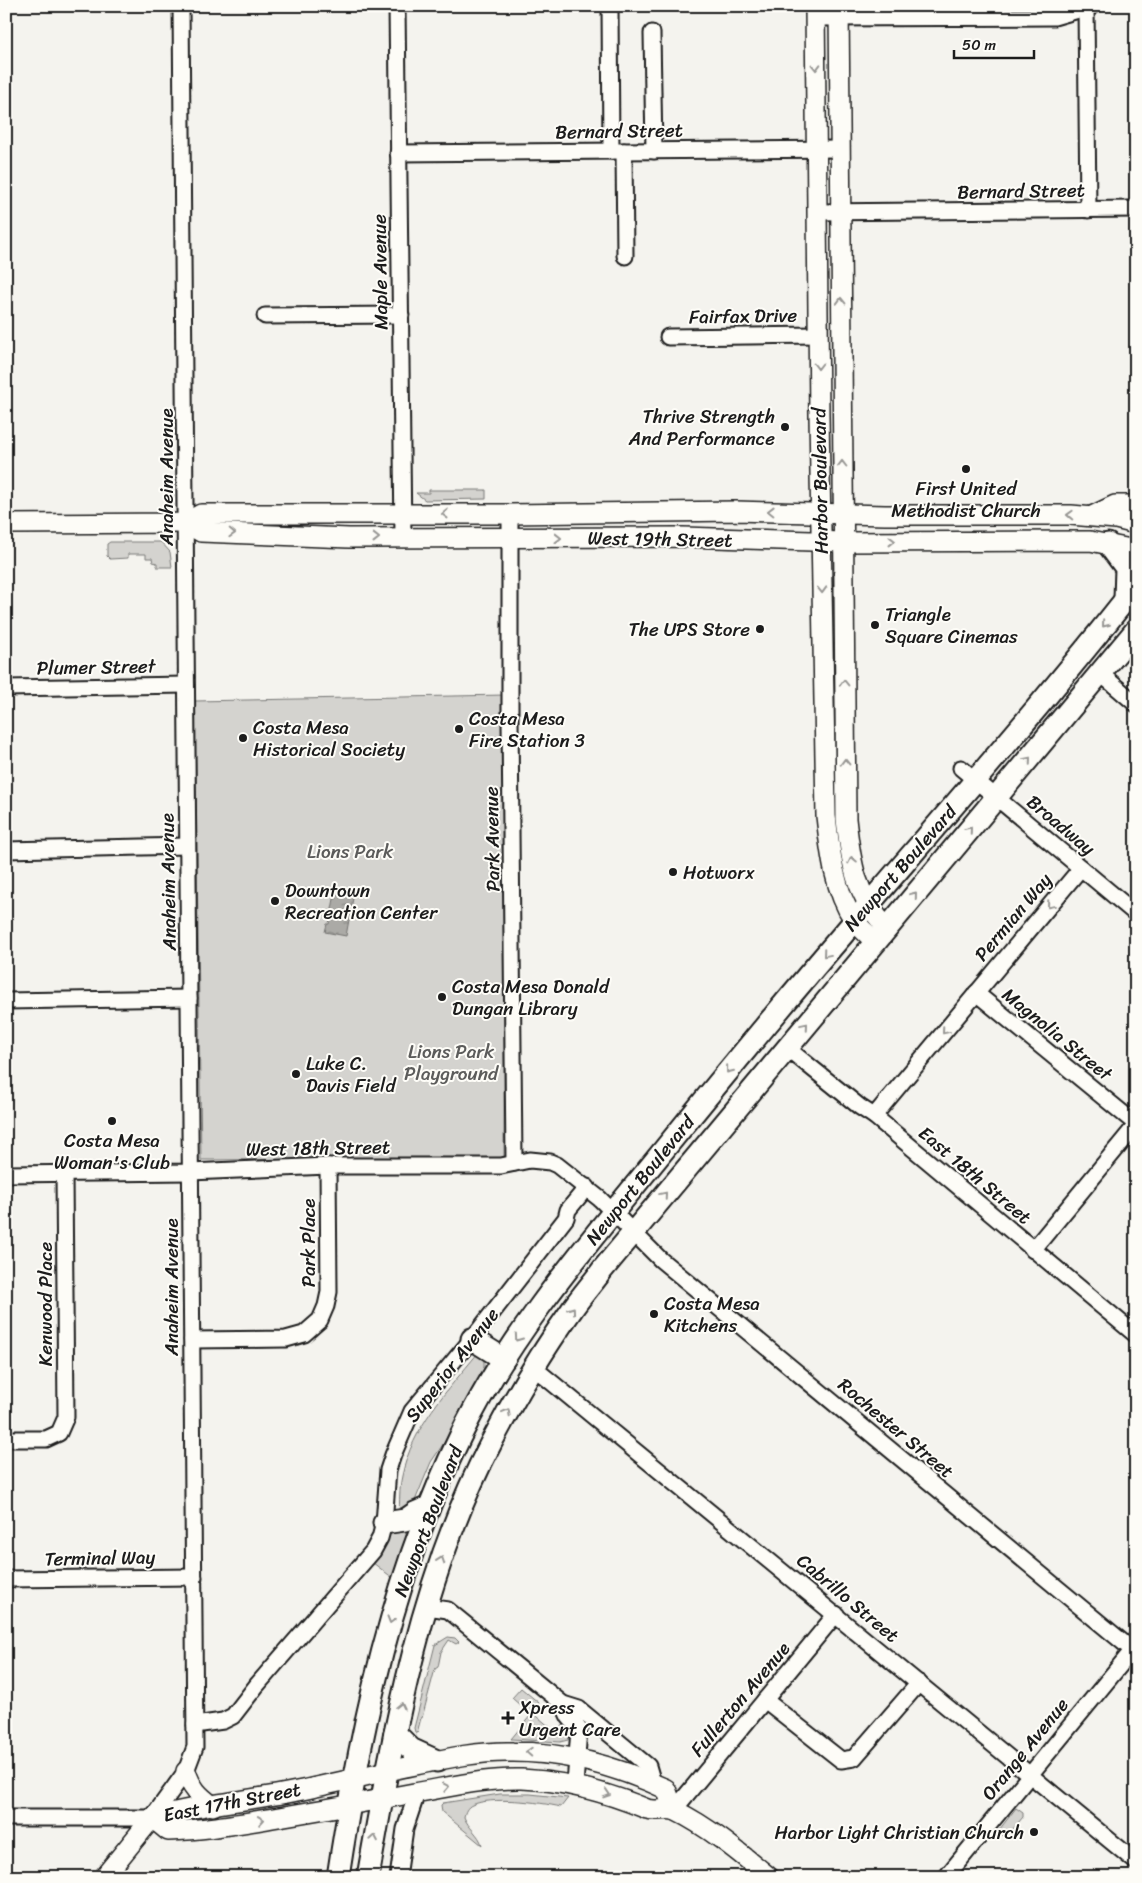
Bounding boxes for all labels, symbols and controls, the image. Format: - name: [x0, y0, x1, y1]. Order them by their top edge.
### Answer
- scale bar: [954, 28, 1034, 60]
- text: 50 m: [962, 32, 997, 58]
- one-way arrow: [811, 63, 821, 71]
- street label: Bernard Street: [555, 113, 683, 149]
- street label: Bernard Street: [957, 173, 1085, 209]
- street label: Maple Avenue: [362, 214, 398, 330]
- one-way arrow: [836, 297, 846, 304]
- street label: Fairfax Drive: [689, 299, 798, 333]
- one-way arrow: [813, 362, 823, 370]
- place label: Thrive Strength And Performance: [628, 400, 775, 455]
- street label: Harbor Boulevard: [802, 406, 838, 554]
- street label: Anaheim Avenue: [150, 408, 183, 547]
- marker: Thrive Strength And Performance: [779, 421, 791, 433]
- one-way arrow: [837, 459, 848, 467]
- marker: First United Methodist Church: [960, 463, 972, 475]
- place label: First United Methodist Church: [891, 472, 1041, 527]
- one-way arrow: [767, 506, 775, 516]
- one-way arrow: [441, 509, 448, 519]
- one-way arrow: [1066, 510, 1074, 520]
- street label: West 19th Street: [587, 521, 733, 557]
- one-way arrow: [228, 528, 236, 539]
- one-way arrow: [372, 533, 380, 543]
- one-way arrow: [554, 533, 562, 543]
- one-way arrow: [888, 536, 896, 546]
- one-way arrow: [817, 586, 827, 594]
- place label: Triangle Square Cinemas: [885, 598, 1018, 653]
- place label: The UPS Store: [629, 613, 750, 646]
- one-way arrow: [1102, 618, 1111, 627]
- marker: Triangle Square Cinemas: [869, 619, 881, 631]
- marker: The UPS Store: [754, 623, 766, 635]
- street label: Plumer Street: [36, 649, 157, 685]
- one-way arrow: [839, 679, 849, 686]
- place label: Costa Mesa Fire Station 3: [469, 702, 586, 757]
- place label: Costa Mesa Historical Society: [253, 711, 405, 766]
- marker: Costa Mesa Fire Station 3: [453, 723, 465, 735]
- marker: Costa Mesa Historical Society: [237, 732, 249, 744]
- one-way arrow: [1022, 756, 1031, 765]
- one-way arrow: [840, 758, 850, 766]
- street label: Park Avenue: [475, 786, 509, 892]
- street label: Broadway: [1019, 786, 1103, 864]
- street label: Newport Boulevard: [835, 796, 965, 939]
- street label: Anaheim Avenue: [150, 813, 186, 952]
- one-way arrow: [963, 826, 972, 835]
- park label: Lions Park: [307, 835, 394, 868]
- one-way arrow: [847, 855, 857, 864]
- place label: Hotworx: [683, 856, 755, 889]
- street label: Permian Way: [966, 865, 1060, 969]
- marker: Hotworx: [667, 866, 679, 878]
- place label: Downtown Recreation Center: [285, 874, 438, 929]
- one-way arrow: [909, 892, 917, 901]
- marker: Downtown Recreation Center: [269, 895, 281, 907]
- one-way arrow: [1047, 899, 1055, 908]
- one-way arrow: [823, 948, 832, 957]
- place label: Costa Mesa Donald Dungan Library: [452, 970, 611, 1025]
- street label: Magnolia Street: [994, 979, 1121, 1090]
- marker: Costa Mesa Donald Dungan Library: [436, 991, 448, 1003]
- one-way arrow: [800, 1023, 808, 1032]
- one-way arrow: [941, 1025, 950, 1034]
- park label: Lions Park Playground: [404, 1035, 500, 1090]
- place label: Luke C. Davis Field: [306, 1047, 397, 1102]
- one-way arrow: [727, 1064, 735, 1073]
- marker: Luke C. Davis Field: [290, 1068, 302, 1080]
- street label: Newport Boulevard: [577, 1107, 704, 1252]
- marker: Costa Mesa Woman's Club: [106, 1115, 118, 1127]
- street label: East 18th Street: [911, 1117, 1039, 1233]
- place label: Costa Mesa Woman's Club: [54, 1124, 170, 1179]
- street label: West 18th Street: [246, 1130, 390, 1166]
- one-way arrow: [658, 1192, 667, 1201]
- street label: Park Place: [292, 1199, 325, 1287]
- street label: Anaheim Avenue: [155, 1218, 188, 1357]
- street label: Kenwood Place: [29, 1242, 62, 1366]
- place label: Costa Mesa Kitchens: [664, 1287, 760, 1342]
- street label: Superior Avenue: [396, 1300, 508, 1430]
- one-way arrow: [566, 1306, 575, 1316]
- marker: Costa Mesa Kitchens: [648, 1308, 660, 1320]
- one-way arrow: [515, 1332, 524, 1342]
- street label: Rochester Street: [830, 1369, 962, 1487]
- one-way arrow: [501, 1409, 511, 1418]
- street label: Newport Boulevard: [384, 1440, 472, 1601]
- street label: Terminal Way: [44, 1541, 156, 1575]
- street label: Cabrillo Street: [789, 1545, 907, 1651]
- one-way arrow: [435, 1557, 445, 1565]
- one-way arrow: [386, 1616, 397, 1624]
- street label: Fullerton Avenue: [682, 1634, 798, 1764]
- street label: Orange Avenue: [973, 1690, 1077, 1808]
- place label: Xpress Urgent Care: [518, 1691, 621, 1746]
- one-way arrow: [395, 1702, 406, 1711]
- marker: Xpress Urgent Care: [501, 1711, 515, 1725]
- one-way arrow: [525, 1747, 533, 1758]
- street label: East 17th Street: [160, 1772, 304, 1832]
- one-way arrow: [442, 1782, 451, 1792]
- one-way arrow: [602, 1788, 610, 1798]
- one-way arrow: [256, 1816, 265, 1826]
- place label: Harbor Light Christian Church: [774, 1816, 1024, 1849]
- marker: Harbor Light Christian Church: [1028, 1826, 1040, 1838]
- one-way arrow: [369, 1834, 379, 1842]

